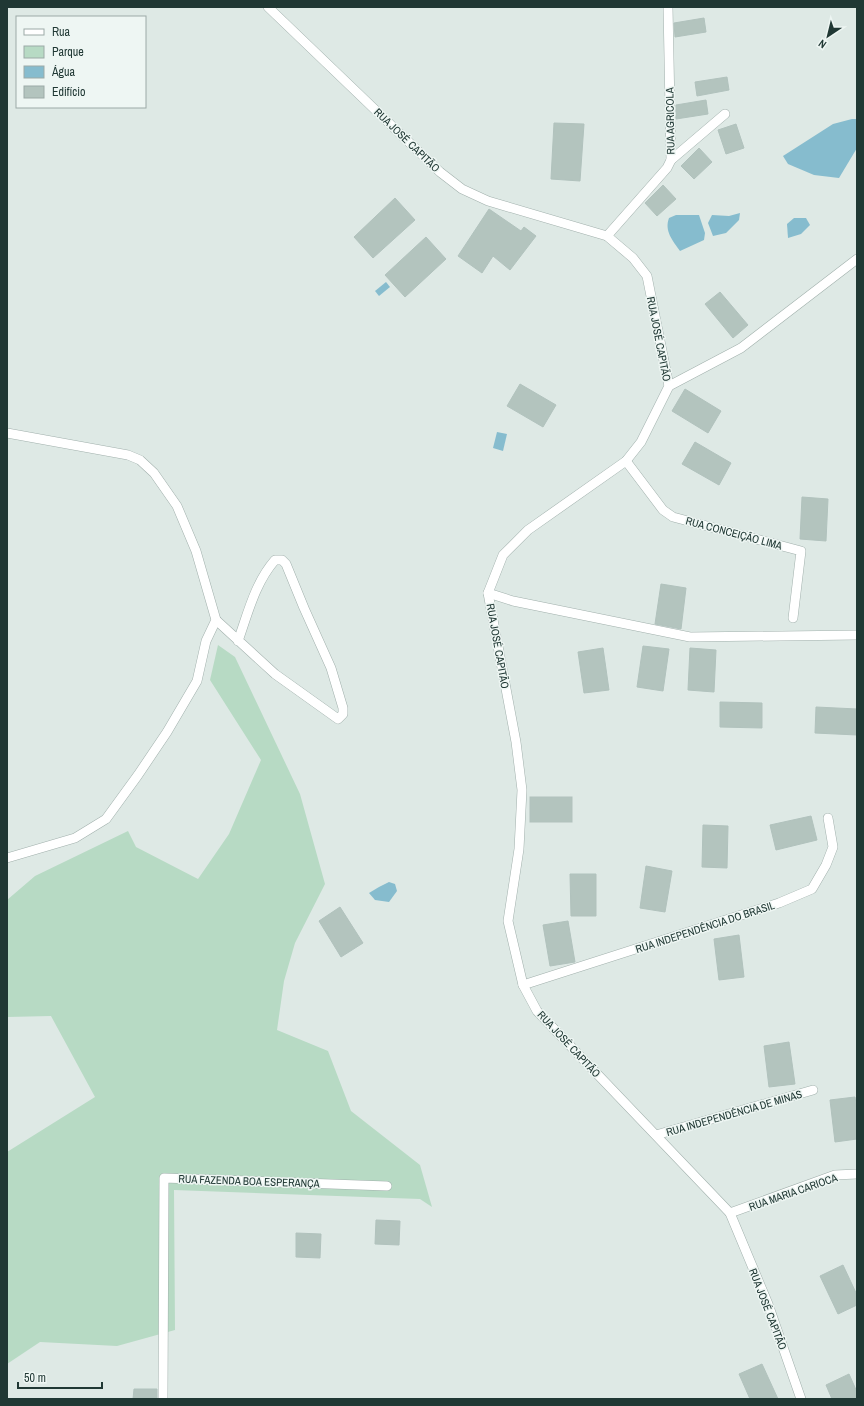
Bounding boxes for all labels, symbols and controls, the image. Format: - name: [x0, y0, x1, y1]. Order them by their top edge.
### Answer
- legend: [16, 16, 146, 108]
- north arrow: [808, 16, 848, 56]
- text: Rua: [52, 24, 71, 40]
- text: N: [816, 37, 829, 52]
- text: Parque: [52, 44, 84, 60]
- text: Água: [51, 64, 76, 80]
- text: Edifício: [52, 84, 85, 100]
- street label: RUA AGRICOLA: [662, 86, 678, 155]
- street label: RUA JOSÉ CAPITÃO: [371, 105, 443, 175]
- street label: RUA JOSÉ CAPITÃO: [644, 295, 674, 383]
- street label: RUA CONCEIÇÃO LIMA: [684, 513, 785, 553]
- street label: RUA JOSÉ CAPITÃO: [484, 602, 512, 690]
- street label: RUA INDEPENDÊNCIA DO BRASIL: [634, 898, 776, 956]
- street label: RUA JOSÉ CAPITÃO: [535, 1008, 603, 1080]
- street label: RUA INDEPENDÊNCIA DE MINAS: [664, 1087, 804, 1139]
- street label: RUA MARIA CARIOCA: [747, 1170, 840, 1214]
- street label: RUA FAZENDA BOA ESPERANÇA: [178, 1172, 321, 1190]
- street label: RUA JOSÉ CAPITÃO: [746, 1266, 790, 1352]
- scale bar: [18, 1364, 102, 1390]
- text: 50 m: [24, 1370, 46, 1386]

